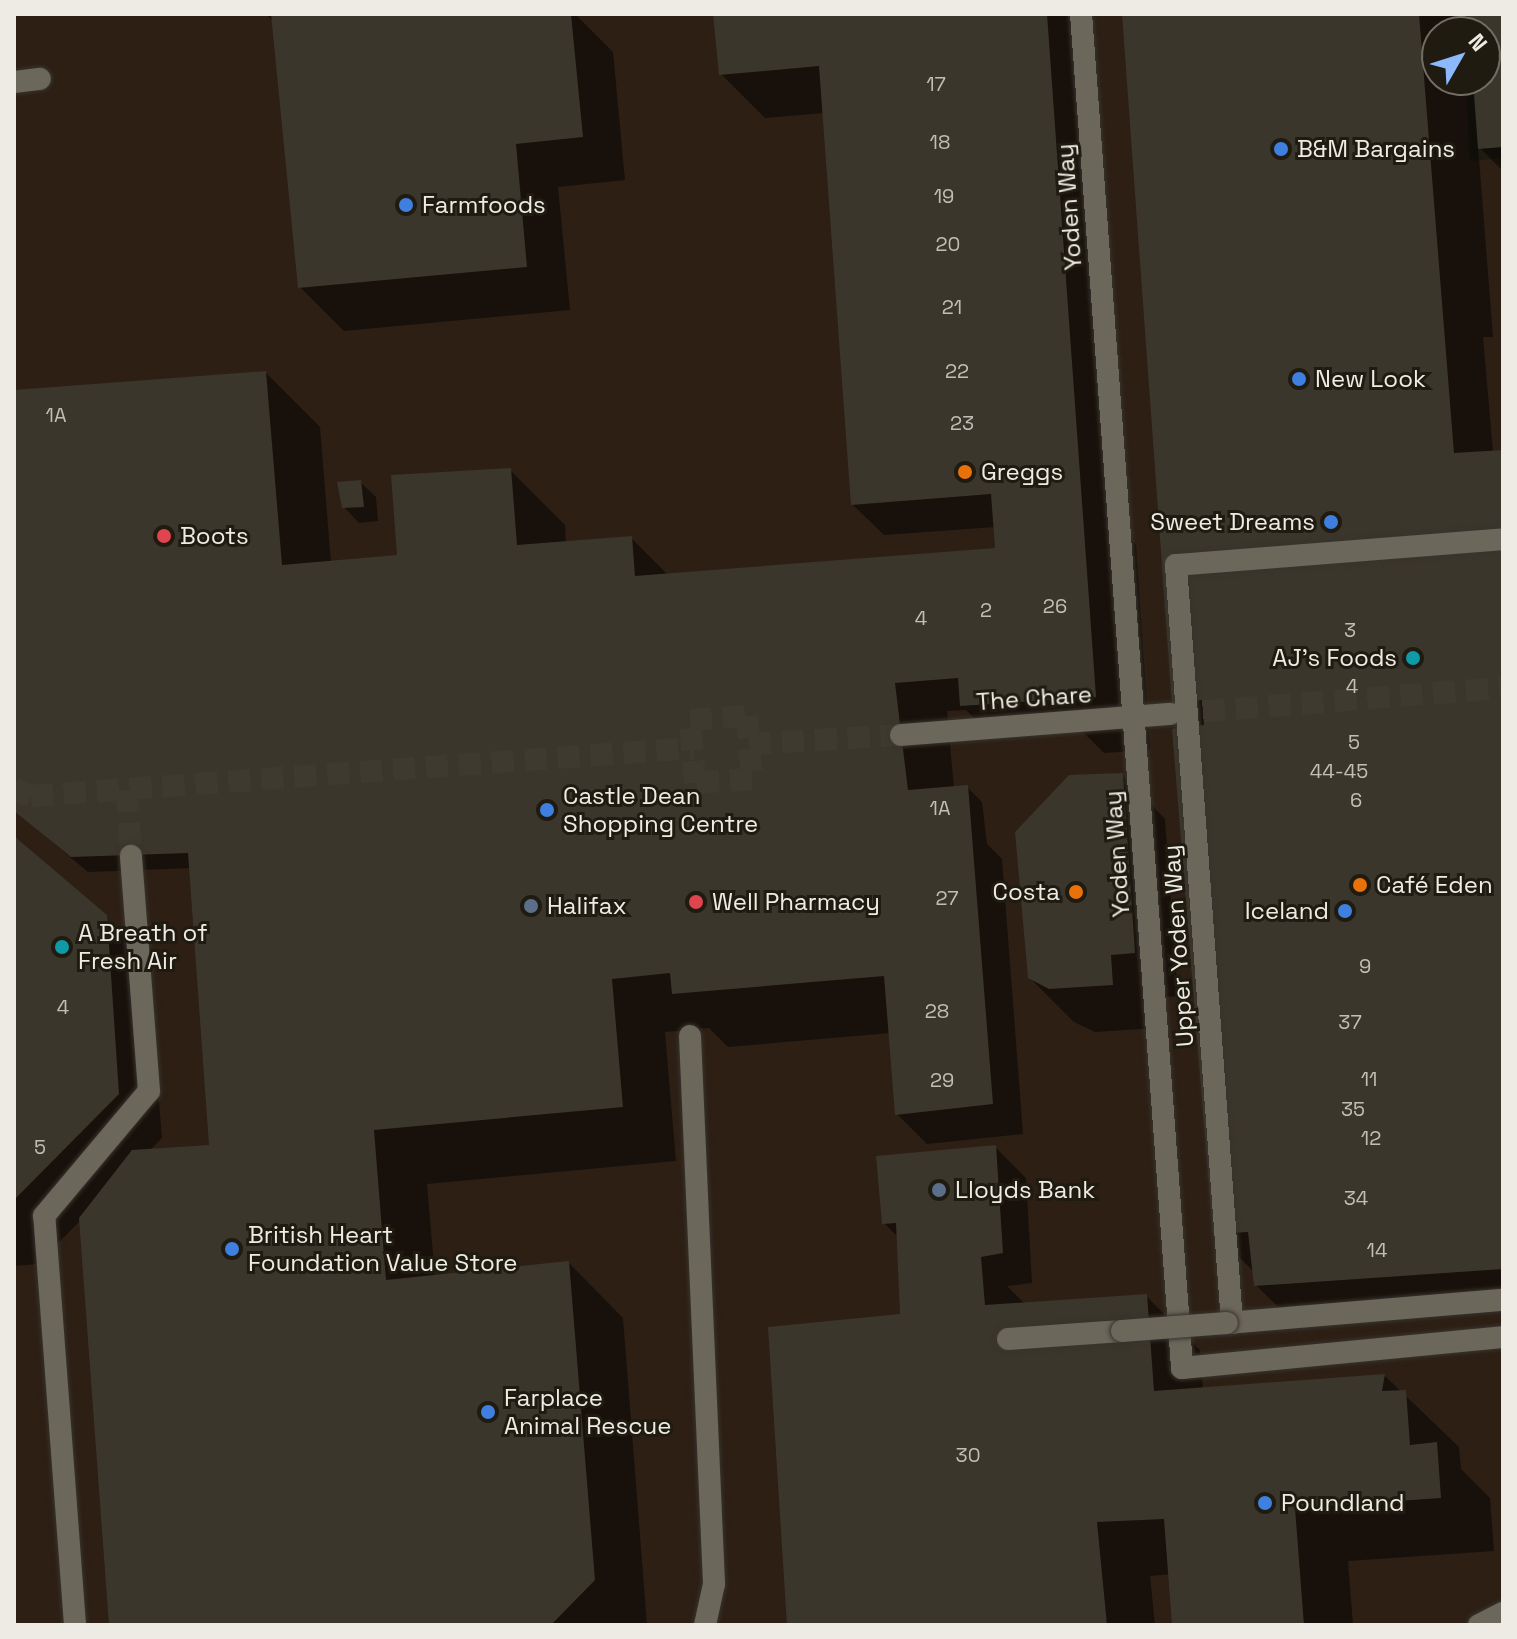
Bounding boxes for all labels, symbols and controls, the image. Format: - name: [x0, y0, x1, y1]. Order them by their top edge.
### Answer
- north arrow: [1421, 16, 1501, 96]
- text: N: [1463, 28, 1494, 57]
- house number: 17: [926, 72, 946, 96]
- house number: 18: [930, 130, 950, 154]
- place label: B&M Bargains: [1297, 135, 1455, 163]
- marker: B&M Bargains: [1272, 140, 1290, 158]
- street label: Yoden Way: [1050, 143, 1088, 271]
- house number: 19: [934, 184, 954, 208]
- place label: Farmfoods: [422, 191, 546, 219]
- marker: Farmfoods: [397, 196, 415, 214]
- house number: 20: [936, 232, 960, 256]
- house number: 21: [942, 295, 962, 319]
- house number: 22: [945, 359, 969, 383]
- place label: New Look: [1315, 365, 1426, 393]
- marker: New Look: [1290, 370, 1308, 388]
- house number: 1A: [46, 403, 66, 427]
- house number: 23: [950, 411, 974, 435]
- place label: Greggs: [981, 458, 1063, 486]
- marker: Greggs: [956, 463, 974, 481]
- place label: Sweet Dreams: [1150, 508, 1315, 536]
- marker: Sweet Dreams: [1322, 513, 1340, 531]
- place label: Boots: [180, 522, 249, 550]
- marker: Boots: [155, 527, 173, 545]
- house number: 26: [1043, 594, 1067, 618]
- house number: 2: [980, 598, 992, 622]
- house number: 4: [915, 606, 927, 630]
- house number: 3: [1344, 618, 1356, 642]
- place label: AJ's Foods: [1272, 644, 1397, 672]
- marker: AJ's Foods: [1404, 649, 1422, 667]
- house number: 4: [1346, 674, 1358, 698]
- street label: The Chare: [975, 680, 1093, 716]
- house number: 5: [1348, 730, 1360, 754]
- house number: 44-45: [1310, 759, 1368, 783]
- place label: Castle Dean Shopping Centre: [563, 782, 758, 838]
- house number: 6: [1350, 788, 1362, 812]
- street label: Yoden Way: [1098, 790, 1136, 918]
- house number: 1A: [930, 796, 950, 820]
- marker: Castle Dean Shopping Centre: [538, 801, 556, 819]
- street label: Upper Yoden Way: [1157, 844, 1199, 1048]
- place label: Café Eden: [1376, 871, 1493, 899]
- marker: Café Eden: [1351, 876, 1369, 894]
- place label: Costa: [993, 878, 1060, 906]
- marker: Costa: [1067, 883, 1085, 901]
- house number: 27: [935, 886, 959, 910]
- place label: Well Pharmacy: [712, 888, 880, 916]
- place label: Halifax: [547, 892, 627, 920]
- marker: Well Pharmacy: [687, 893, 705, 911]
- marker: Halifax: [522, 897, 540, 915]
- place label: Iceland: [1245, 897, 1329, 925]
- marker: Iceland: [1336, 902, 1354, 920]
- place label: A Breath of Fresh Air: [78, 919, 208, 975]
- marker: A Breath of Fresh Air: [53, 938, 71, 956]
- house number: 9: [1359, 954, 1371, 978]
- house number: 4: [57, 995, 69, 1019]
- house number: 28: [925, 999, 949, 1023]
- house number: 37: [1338, 1010, 1362, 1034]
- house number: 11: [1361, 1067, 1377, 1091]
- house number: 29: [930, 1068, 954, 1092]
- house number: 35: [1341, 1097, 1365, 1121]
- house number: 12: [1361, 1126, 1381, 1150]
- house number: 5: [34, 1135, 46, 1159]
- place label: Lloyds Bank: [955, 1176, 1095, 1204]
- marker: Lloyds Bank: [930, 1181, 948, 1199]
- house number: 34: [1344, 1186, 1368, 1210]
- place label: British Heart Foundation Value Store: [248, 1221, 518, 1277]
- house number: 14: [1367, 1238, 1387, 1262]
- marker: British Heart Foundation Value Store: [223, 1240, 241, 1258]
- place label: Farplace Animal Rescue: [504, 1384, 671, 1440]
- marker: Farplace Animal Rescue: [479, 1403, 497, 1421]
- house number: 30: [956, 1443, 980, 1467]
- place label: Poundland: [1281, 1489, 1405, 1517]
- marker: Poundland: [1256, 1494, 1274, 1512]

